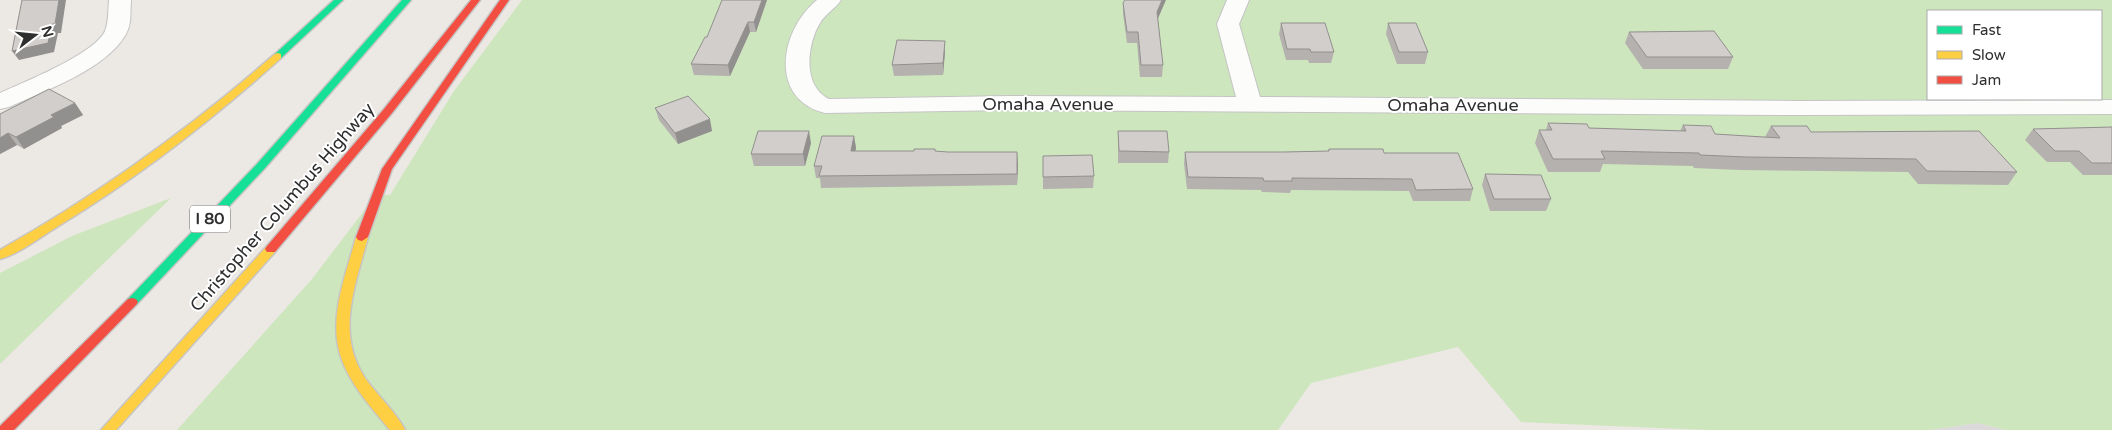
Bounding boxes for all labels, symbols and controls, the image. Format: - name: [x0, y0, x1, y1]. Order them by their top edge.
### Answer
- north arrow: [10, 10, 60, 60]
- legend: [1927, 10, 2102, 100]
- text: Fast: [1972, 21, 2002, 39]
- text: N: [37, 24, 57, 39]
- text: Slow: [1972, 46, 2006, 64]
- text: Jam: [1972, 71, 2001, 89]
- street label: Omaha Avenue: [982, 93, 1114, 115]
- street label: Omaha Avenue: [1387, 94, 1519, 116]
- street label: Christopher Columbus Highway: [185, 98, 379, 316]
- road number: I 80: [190, 205, 230, 232]

